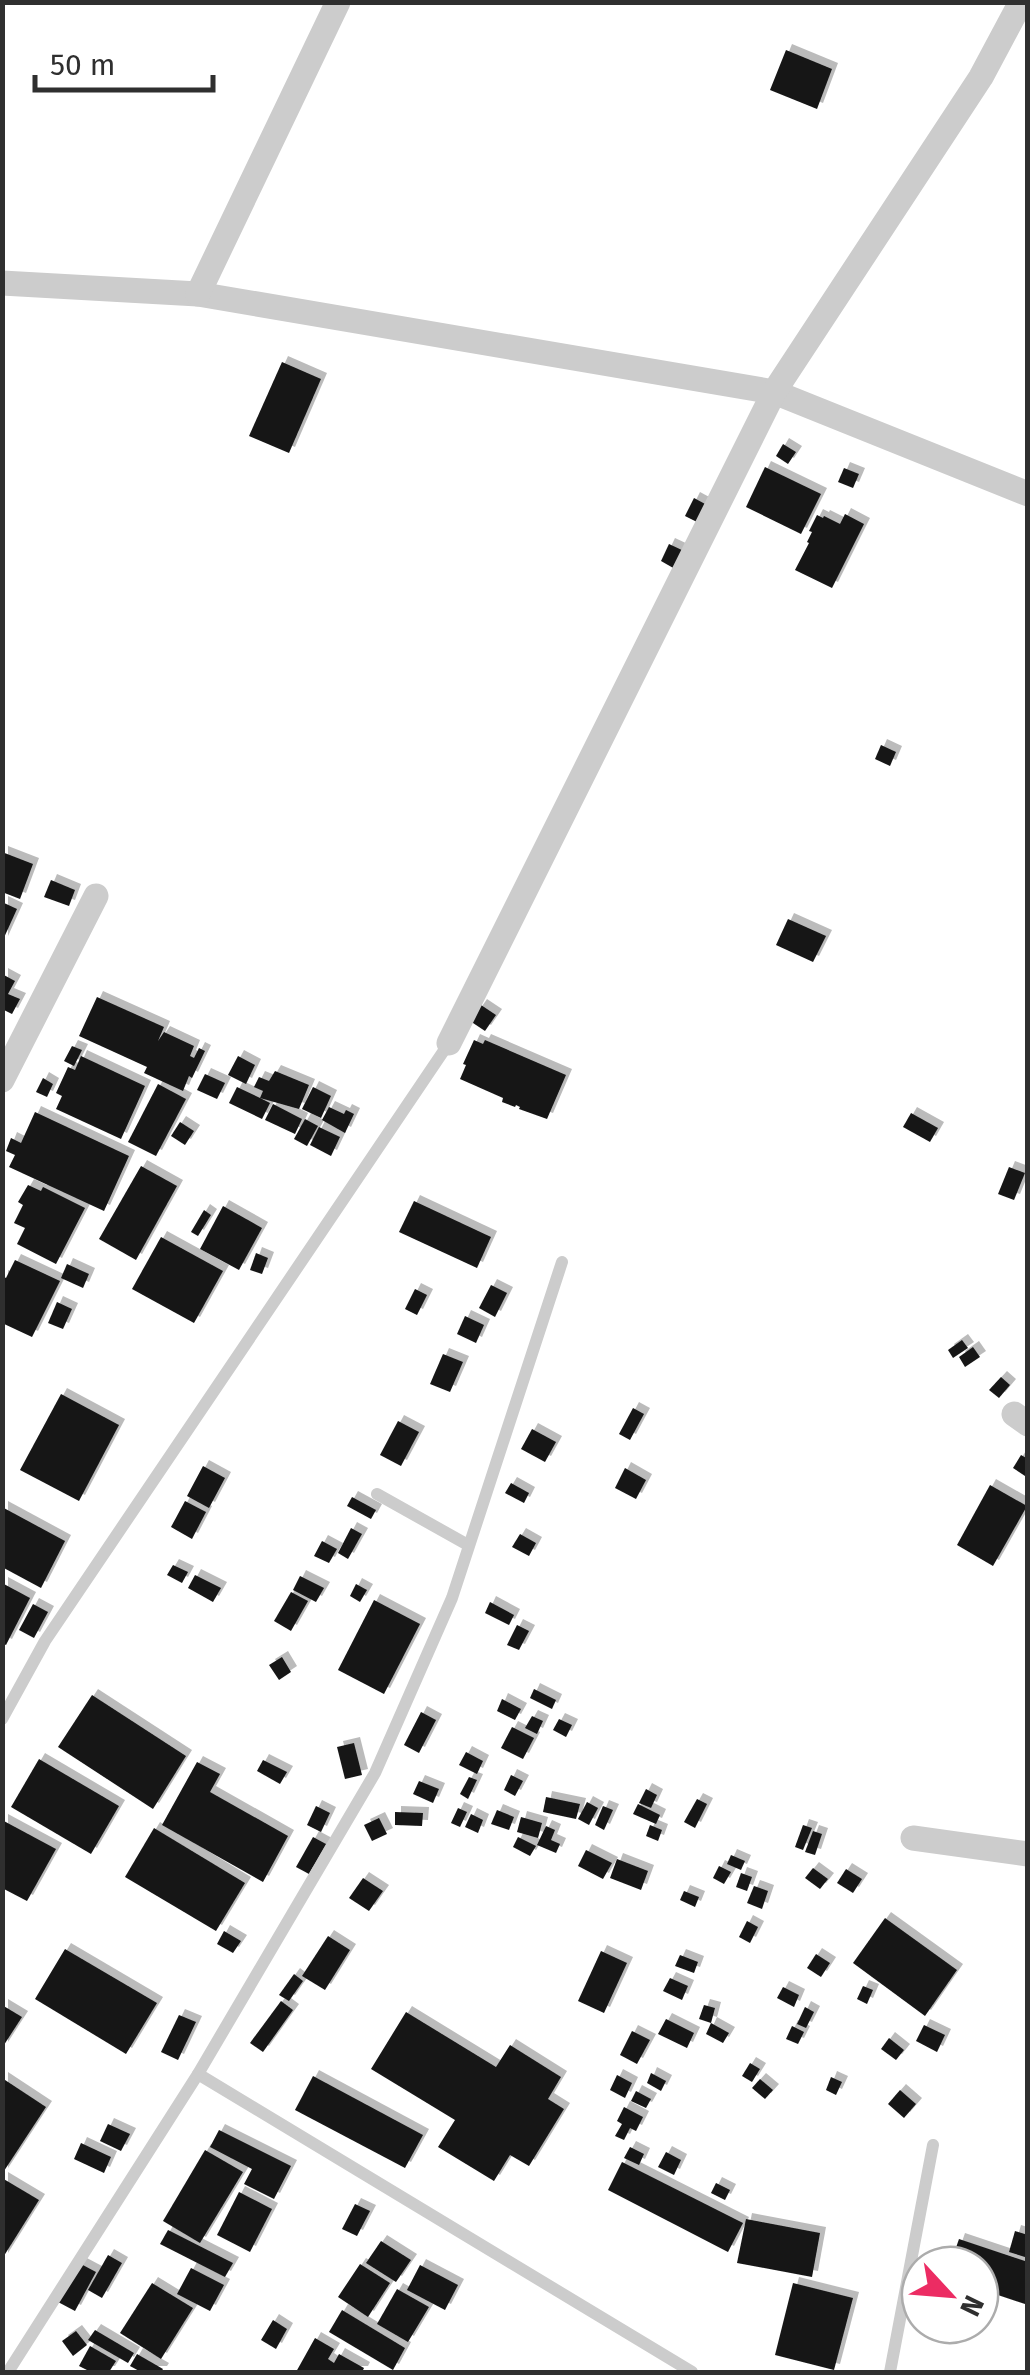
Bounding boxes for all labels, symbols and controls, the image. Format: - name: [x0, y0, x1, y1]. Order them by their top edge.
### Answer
- scale bar: [35, 30, 212, 92]
- text: 50 m: [50, 47, 115, 83]
- north arrow: [900, 2245, 1000, 2345]
- text: N: [953, 2290, 991, 2321]

